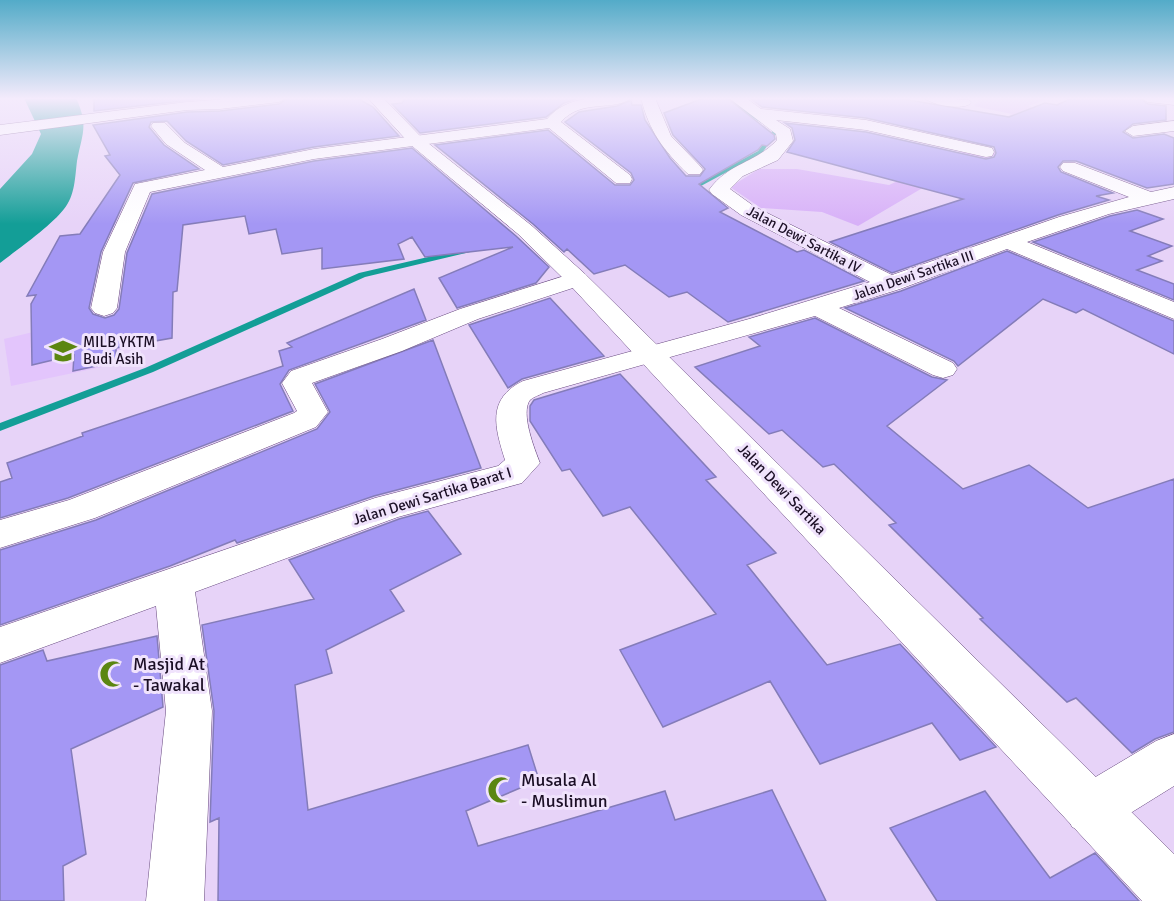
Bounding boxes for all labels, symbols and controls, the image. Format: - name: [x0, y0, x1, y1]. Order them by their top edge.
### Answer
- street label: Jalan Dewi Sartika IV: [744, 202, 864, 277]
- street label: Jalan Dewi Sartika III: [851, 247, 976, 304]
- place label: MILB YKTM Budi Asih: [83, 333, 155, 368]
- school or university icon: MILB YKTM Budi Asih: [48, 336, 78, 366]
- street label: Jalan Dewi Sartika: [734, 440, 830, 538]
- street label: Jalan Dewi Sartika Barat I: [350, 463, 514, 529]
- place label: Masjid At - Tawakal: [133, 653, 205, 696]
- mosque icon: Masjid At - Tawakal: [98, 659, 128, 689]
- place label: Musala Al - Muslimun: [521, 769, 608, 812]
- mosque icon: Musala Al - Muslimun: [486, 775, 516, 805]

